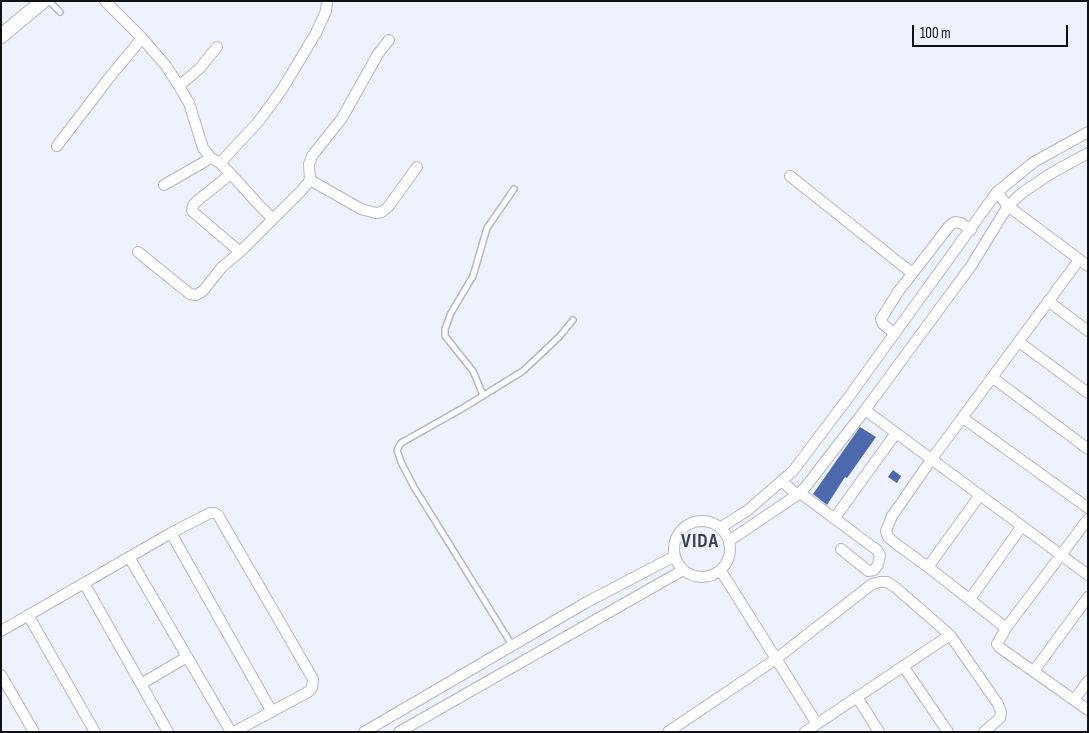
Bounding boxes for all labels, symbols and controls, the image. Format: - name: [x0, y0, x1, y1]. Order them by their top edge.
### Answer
- scale bar: [914, 15, 1070, 47]
- text: 100 m: [920, 24, 951, 43]
- district label: VIDA: [681, 530, 719, 554]

